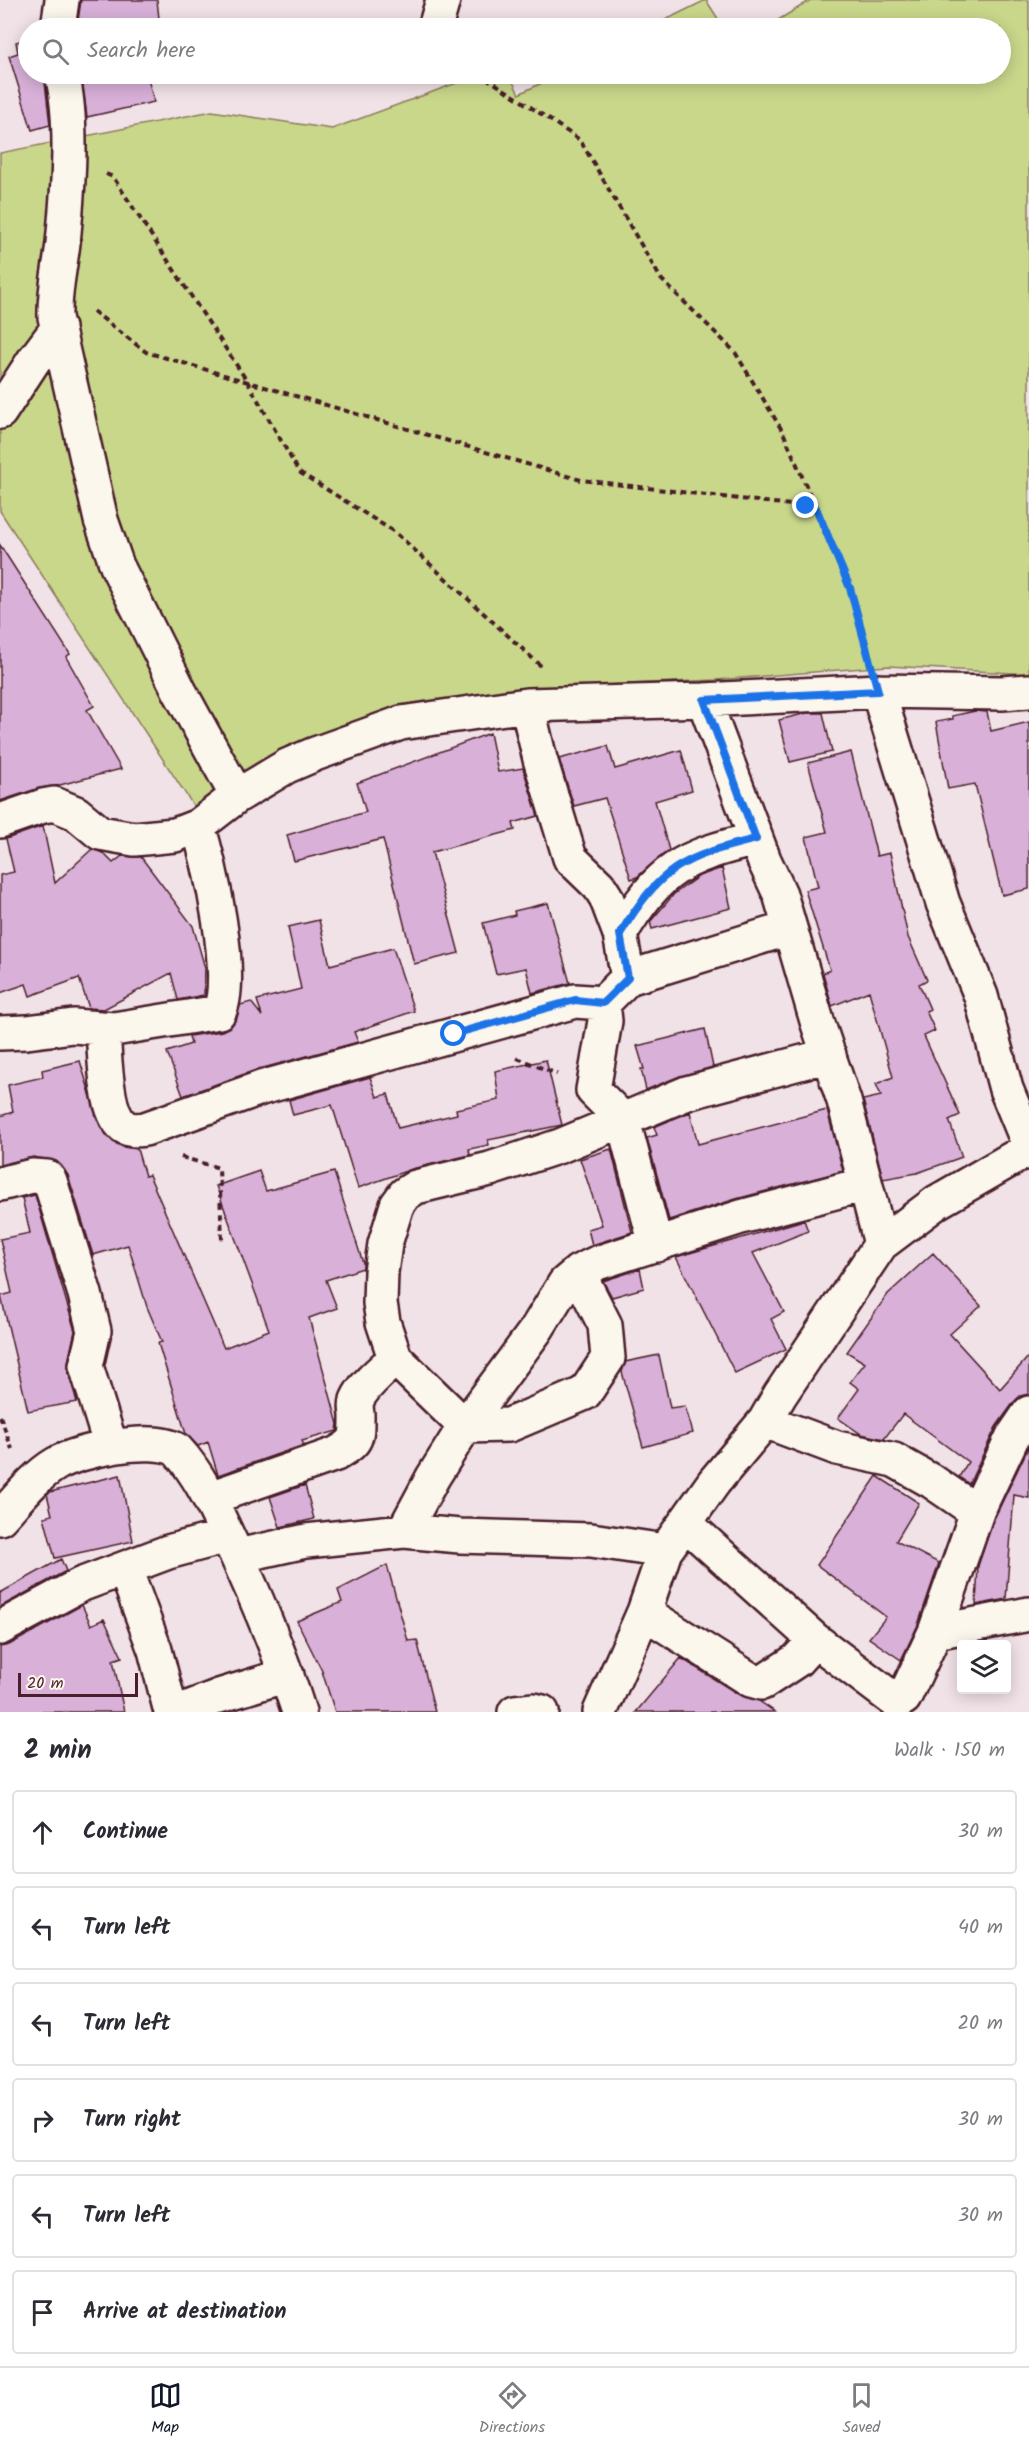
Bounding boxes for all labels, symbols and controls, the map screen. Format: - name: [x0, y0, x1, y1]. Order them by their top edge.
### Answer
- search box: [18, 18, 1011, 84]
- text: Search here: [87, 34, 195, 69]
- icon: search: [39, 35, 72, 68]
- route end: [792, 492, 818, 518]
- route start: [440, 1020, 466, 1046]
- map controls: [957, 1640, 1011, 1694]
- button: layers: [957, 1640, 1011, 1694]
- scale bar: [18, 1670, 138, 1698]
- text: 20 m: [27, 1671, 63, 1696]
- text: 2 min: [24, 1730, 92, 1772]
- text: Walk · 150 m: [894, 1735, 1005, 1767]
- text: Continue: [83, 1815, 168, 1850]
- icon: ahead: [26, 1816, 59, 1849]
- text: 30 m: [958, 1816, 1003, 1848]
- text: Turn left: [83, 1911, 170, 1946]
- icon: left: [26, 1912, 59, 1945]
- text: 40 m: [958, 1912, 1003, 1944]
- text: Turn left: [83, 2007, 170, 2042]
- icon: left: [26, 2008, 59, 2041]
- text: 20 m: [957, 2008, 1003, 2040]
- text: Turn right: [83, 2103, 181, 2138]
- icon: right: [26, 2104, 59, 2137]
- text: 30 m: [958, 2104, 1003, 2136]
- text: Turn left: [83, 2199, 170, 2234]
- icon: left: [26, 2200, 59, 2233]
- text: 30 m: [958, 2200, 1003, 2232]
- text: Arrive at destination: [83, 2295, 286, 2330]
- icon: arrive: [26, 2296, 59, 2329]
- tab: Map: [149, 2379, 182, 2440]
- tab: Directions: [479, 2379, 545, 2440]
- tab: Saved: [842, 2379, 880, 2440]

